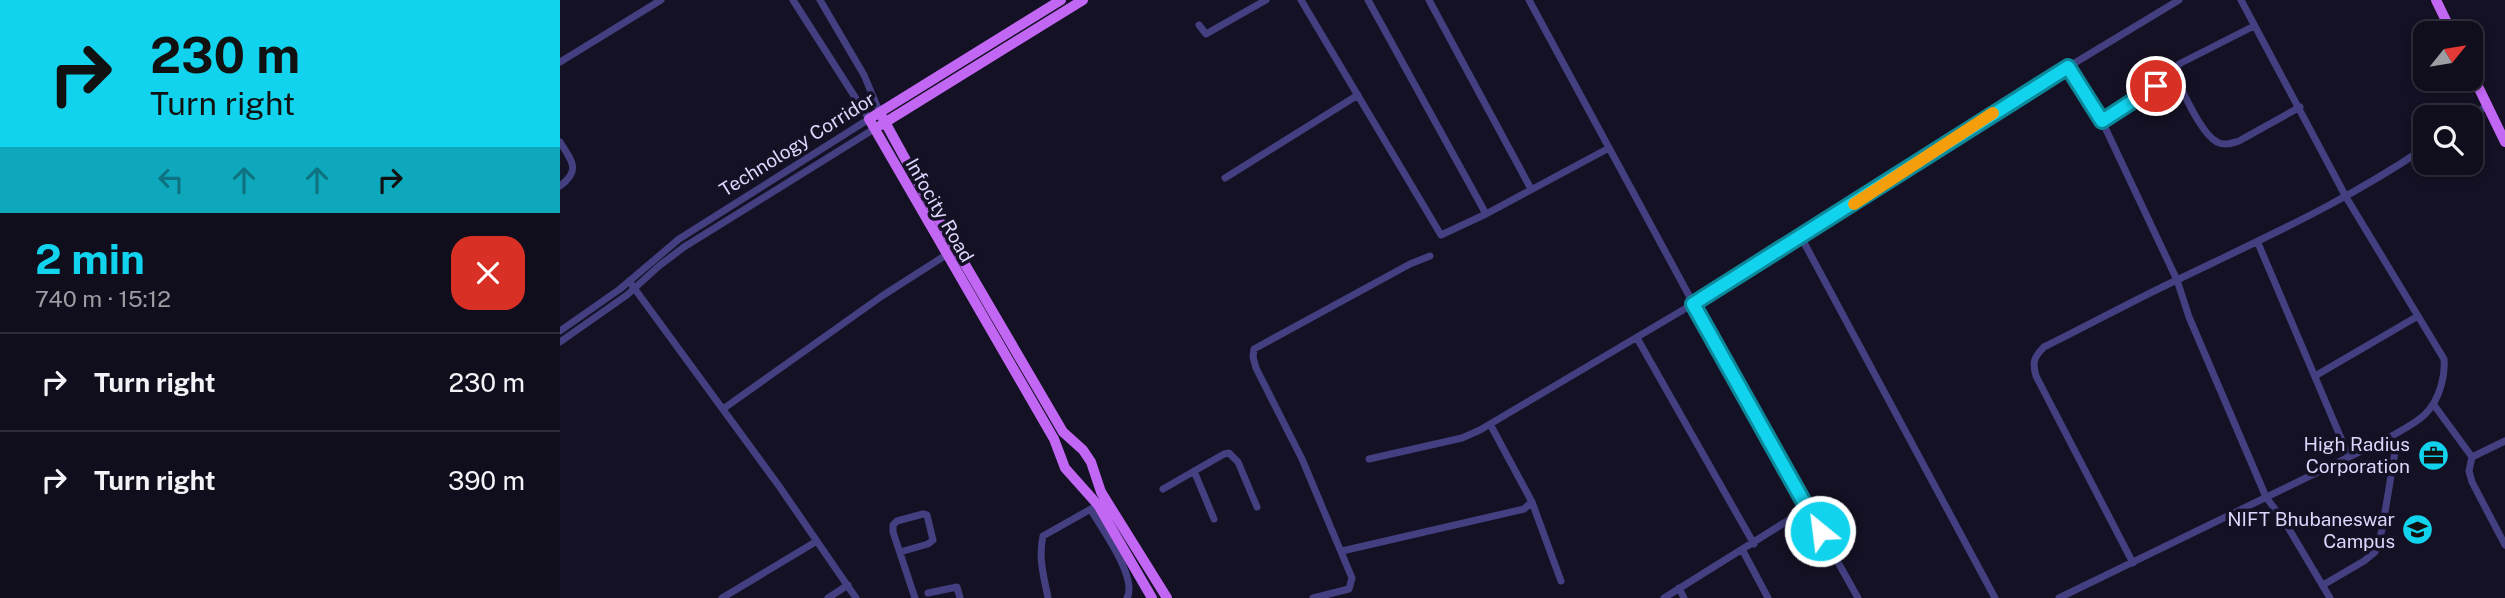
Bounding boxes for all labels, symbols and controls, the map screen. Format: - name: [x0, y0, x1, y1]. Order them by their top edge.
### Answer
- north arrow: [2413, 21, 2483, 91]
- map controls: [2413, 21, 2483, 175]
- text: 230 m: [150, 26, 300, 84]
- icon: right: [35, 28, 126, 119]
- pin: [2126, 56, 2186, 116]
- icon: arrive: [2137, 67, 2175, 105]
- text: Turn right: [150, 85, 295, 122]
- street label: Technology Corridor: [715, 87, 879, 201]
- button: search: [2413, 105, 2483, 175]
- street label: Infocity Road: [901, 154, 979, 266]
- icon: left: [152, 161, 190, 199]
- icon: ahead: [225, 161, 263, 199]
- icon: ahead: [298, 161, 336, 199]
- icon: right: [371, 161, 409, 199]
- text: 2 min: [35, 234, 145, 283]
- button: close: [451, 236, 525, 310]
- text: 740 m · 15:12: [35, 285, 171, 312]
- icon: right: [35, 363, 73, 401]
- text: Turn right: [94, 367, 216, 398]
- text: 230 m: [449, 367, 525, 398]
- place label: High Radius Corporation: [2303, 433, 2410, 477]
- office icon: High Radius Corporation: [2416, 438, 2450, 472]
- icon: right: [35, 461, 73, 499]
- text: Turn right: [94, 465, 216, 496]
- text: 390 m: [448, 465, 525, 496]
- position arrow: [1783, 494, 1857, 568]
- place label: NIFT Bhubaneswar Campus: [2227, 508, 2395, 552]
- school or university icon: NIFT Bhubaneswar Campus: [2401, 513, 2435, 547]

